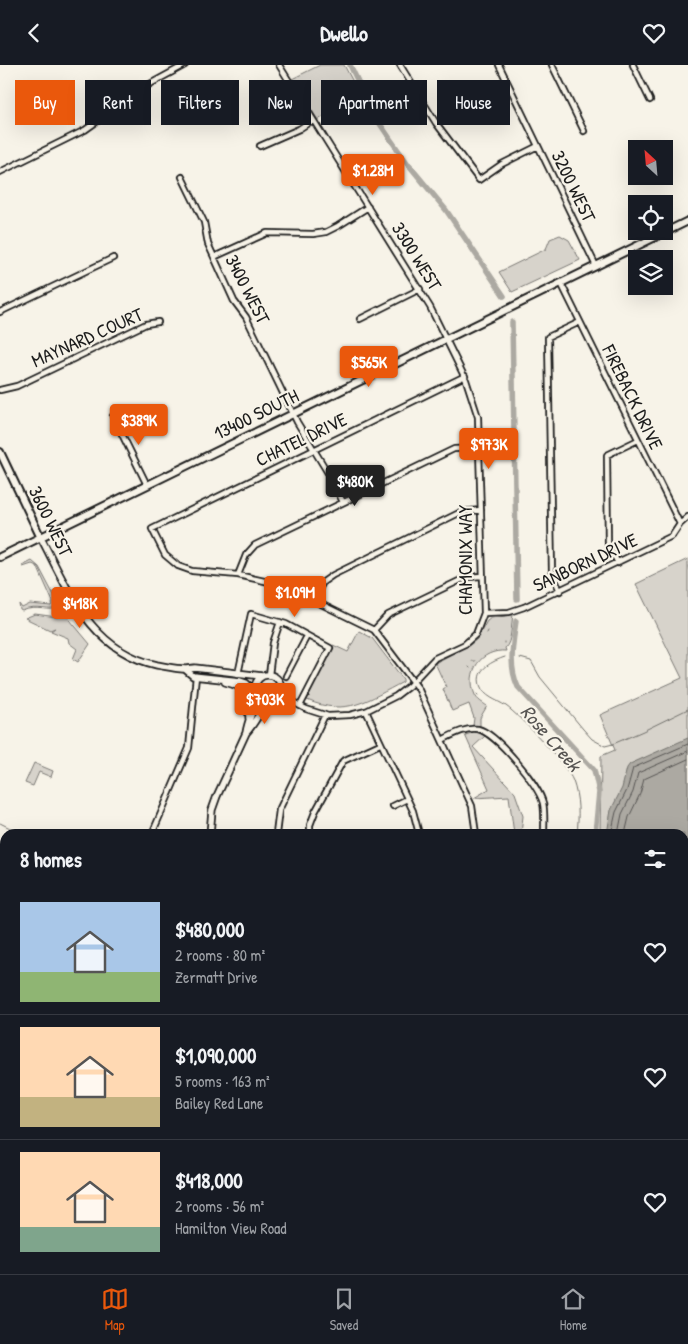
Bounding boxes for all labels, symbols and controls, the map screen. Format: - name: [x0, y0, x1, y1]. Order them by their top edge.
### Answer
- text: Dwello: [320, 18, 368, 48]
- icon: back: [20, 19, 48, 47]
- icon: heart: [640, 19, 668, 47]
- chip: Buy: [15, 80, 75, 125]
- chip: Rent: [85, 80, 151, 125]
- chip: Filters: [161, 80, 239, 125]
- chip: New: [249, 80, 311, 125]
- chip: Apartment: [321, 80, 427, 125]
- chip: House: [437, 80, 510, 125]
- north arrow: [628, 140, 672, 185]
- map controls: [628, 140, 673, 295]
- street label: 3200 WEST: [546, 146, 603, 227]
- pin: $1.28M: [332, 153, 414, 196]
- text: $1.28M: [352, 159, 394, 181]
- button: locate: [628, 195, 673, 240]
- street label: 3300 WEST: [386, 217, 449, 296]
- street label: 3400 WEST: [219, 250, 277, 329]
- button: layers: [628, 250, 673, 295]
- street label: MAYNARD COURT: [27, 300, 148, 373]
- street label: FIREBACK DRIVE: [596, 339, 670, 454]
- pin: $565K: [334, 345, 404, 388]
- text: $565K: [351, 351, 387, 373]
- street label: 13400 SOUTH: [209, 382, 303, 446]
- pin: $389K: [104, 403, 174, 446]
- street label: CHATEL DRIVE: [251, 405, 352, 472]
- text: $389K: [121, 409, 157, 431]
- pin: $973K: [454, 427, 524, 470]
- text: $973K: [470, 433, 508, 455]
- pin: $480K: [320, 465, 390, 507]
- text: $480K: [337, 470, 373, 492]
- street label: 3600 WEST: [23, 482, 80, 561]
- street label: CHAMONIX WAY: [452, 504, 478, 615]
- street label: SANBORN DRIVE: [528, 526, 642, 598]
- pin: $1.09M: [254, 575, 336, 618]
- text: $1.09M: [275, 581, 315, 603]
- pin: $418K: [45, 587, 115, 629]
- text: $418K: [62, 592, 98, 614]
- pin: $703K: [230, 683, 300, 725]
- text: $703K: [246, 688, 284, 710]
- water label: Rose Creek: [515, 699, 589, 778]
- text: 8 homes: [20, 845, 82, 874]
- icon: filters: [641, 845, 669, 873]
- text: $480,000: [175, 915, 245, 944]
- icon: home: [60, 922, 120, 982]
- icon: heart: [641, 938, 669, 966]
- text: 2 rooms · 80 m²: [175, 944, 265, 966]
- text: Zermatt Drive: [175, 966, 258, 988]
- text: $1,090,000: [175, 1041, 257, 1070]
- icon: home: [60, 1047, 120, 1107]
- icon: heart: [641, 1063, 669, 1091]
- text: 5 rooms · 163 m²: [175, 1070, 270, 1092]
- text: Bailey Red Lane: [175, 1092, 263, 1114]
- text: $418,000: [175, 1166, 243, 1195]
- icon: home: [60, 1172, 120, 1232]
- icon: heart: [641, 1188, 669, 1216]
- text: 2 rooms · 56 m²: [175, 1195, 264, 1217]
- text: Hamilton View Road: [175, 1217, 287, 1239]
- tab: Map: [101, 1285, 129, 1334]
- tab: Saved: [330, 1285, 358, 1334]
- tab: Home: [559, 1285, 587, 1334]

